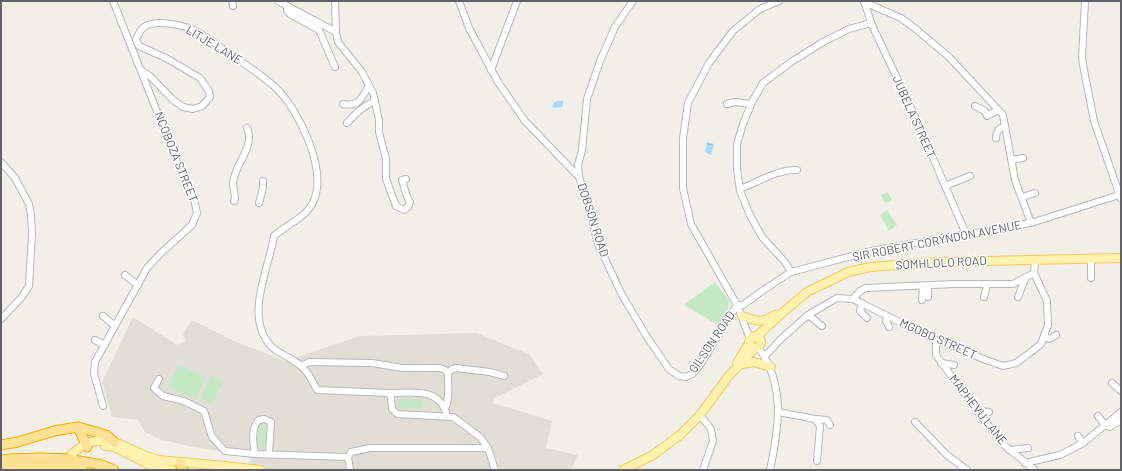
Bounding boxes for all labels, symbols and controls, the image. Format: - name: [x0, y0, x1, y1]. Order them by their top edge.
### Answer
- street label: LITJE LANE: [184, 22, 245, 66]
- street label: JUBELA STREET: [890, 73, 939, 160]
- street label: NCOBOZA STREET: [152, 109, 202, 204]
- street label: DOBSON ROAD: [575, 181, 612, 258]
- street label: SIR ROBERT CORYNDON AVENUE: [851, 217, 1023, 263]
- street label: SOMHLOLO ROAD: [895, 253, 987, 271]
- street label: GILSON ROAD: [685, 308, 737, 375]
- street label: MGOBO STREET: [898, 315, 979, 361]
- street label: MAPHEVU LANE: [947, 371, 1011, 447]

